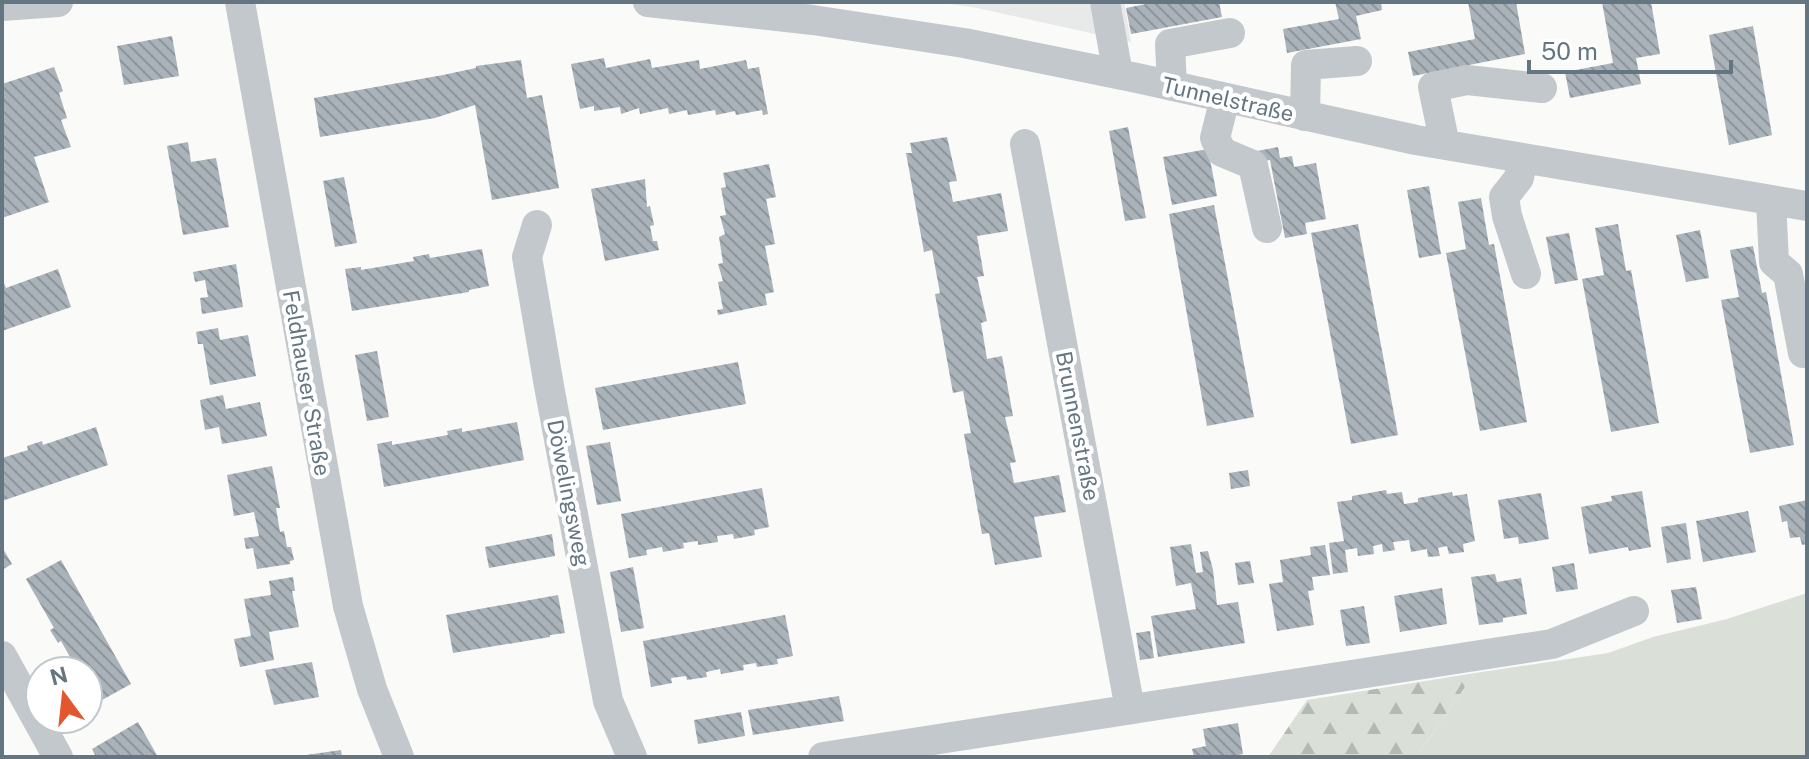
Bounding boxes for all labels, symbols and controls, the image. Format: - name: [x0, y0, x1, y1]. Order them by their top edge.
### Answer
- scale bar: [1529, 24, 1731, 74]
- text: 50 m: [1541, 37, 1598, 65]
- street label: Tunnelstraße: [1160, 71, 1296, 127]
- street label: Feldhauser Straße: [278, 288, 336, 478]
- street label: Brunnenstraße: [1051, 349, 1105, 503]
- street label: Döwelingsweg: [542, 417, 596, 569]
- north arrow: [24, 655, 104, 735]
- text: N: [47, 661, 71, 690]

